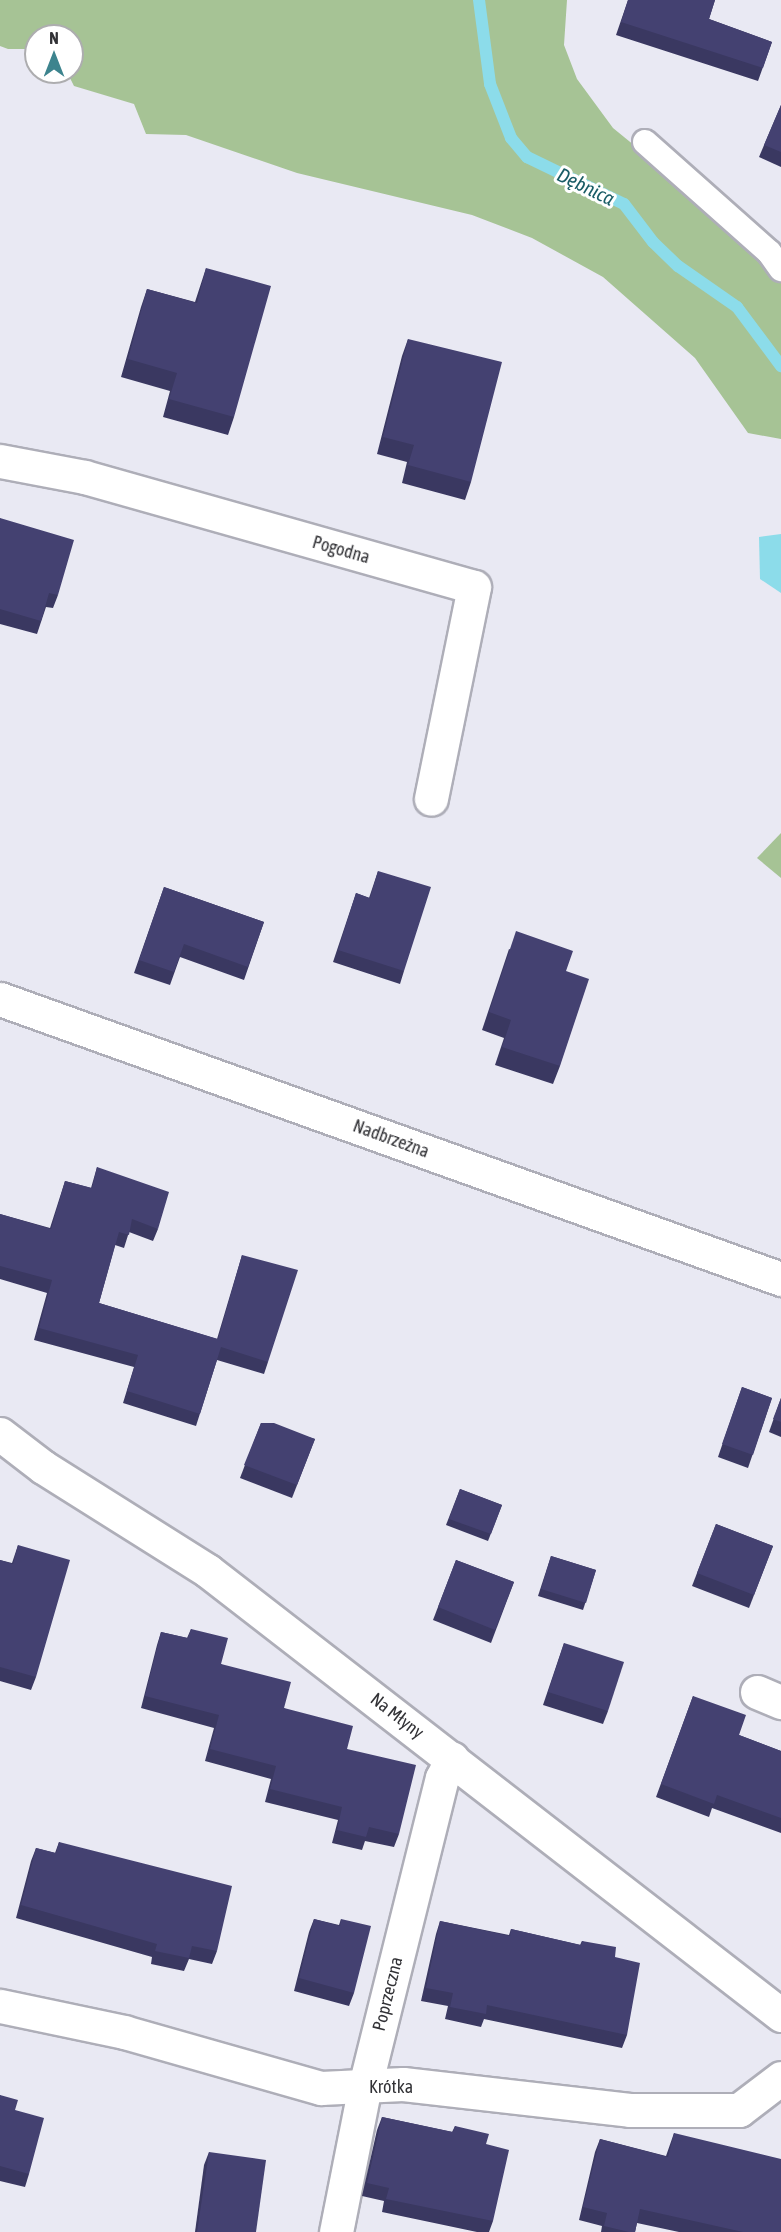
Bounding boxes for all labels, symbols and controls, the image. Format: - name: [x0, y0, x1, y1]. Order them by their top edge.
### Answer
- north arrow: [24, 24, 84, 84]
- text: N: [49, 29, 59, 47]
- water label: Dębnica: [553, 162, 619, 210]
- street label: Pogodna: [310, 532, 372, 568]
- street label: Nadbrzeżna: [350, 1115, 432, 1163]
- street label: Na Młyny: [366, 1689, 428, 1743]
- street label: Poprzeczna: [368, 1955, 408, 2033]
- street label: Krótka: [369, 2076, 413, 2098]

